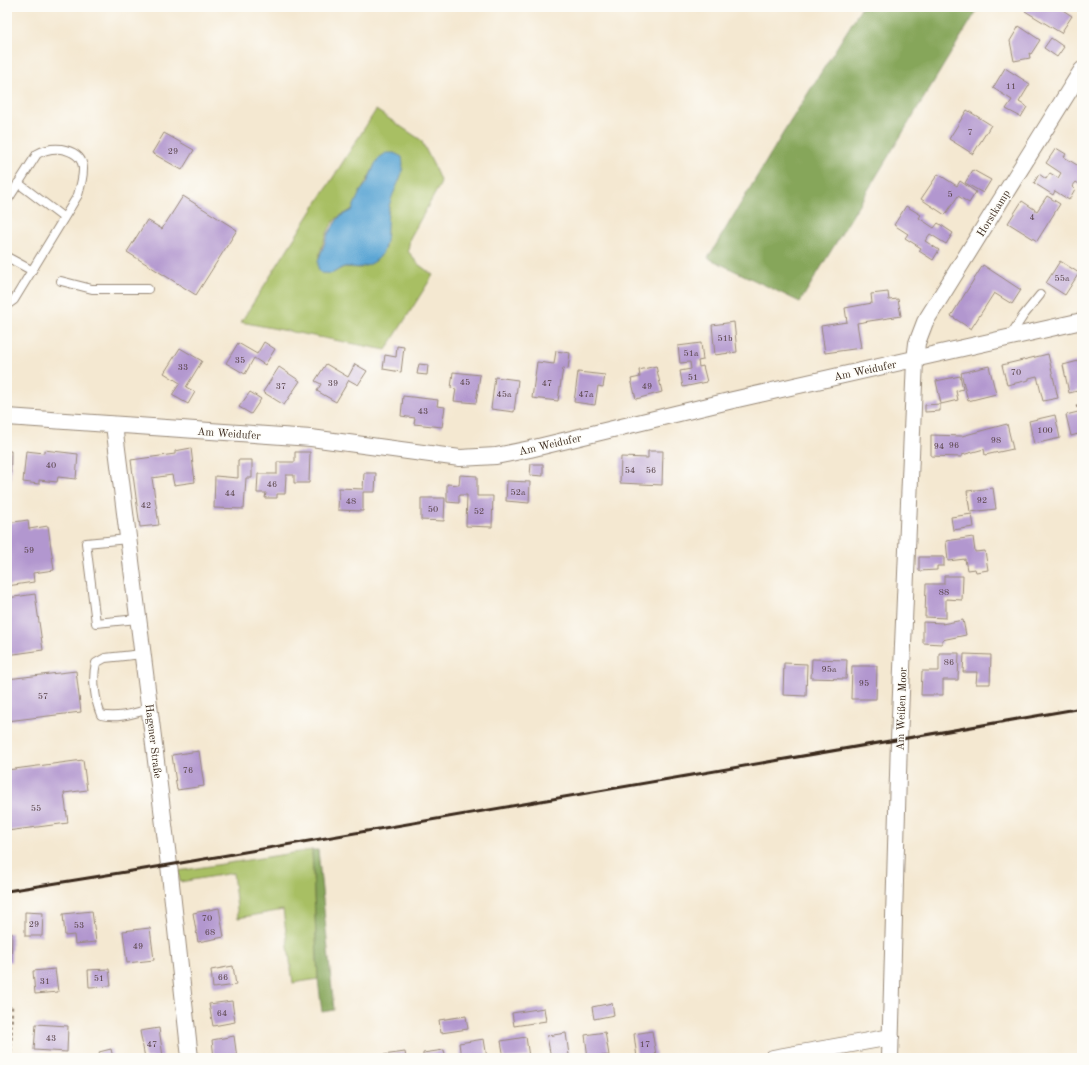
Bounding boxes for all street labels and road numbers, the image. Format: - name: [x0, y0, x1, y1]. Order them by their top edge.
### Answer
- street label: Horstkamp: [976, 188, 1013, 239]
- street label: Am Weidufer: [833, 359, 898, 383]
- street label: Am Weidufer: [197, 427, 262, 442]
- street label: Am Weidufer: [518, 433, 583, 458]
- street label: Am Weißen Moor: [896, 667, 909, 751]
- street label: Hagener Straße: [142, 703, 163, 779]

